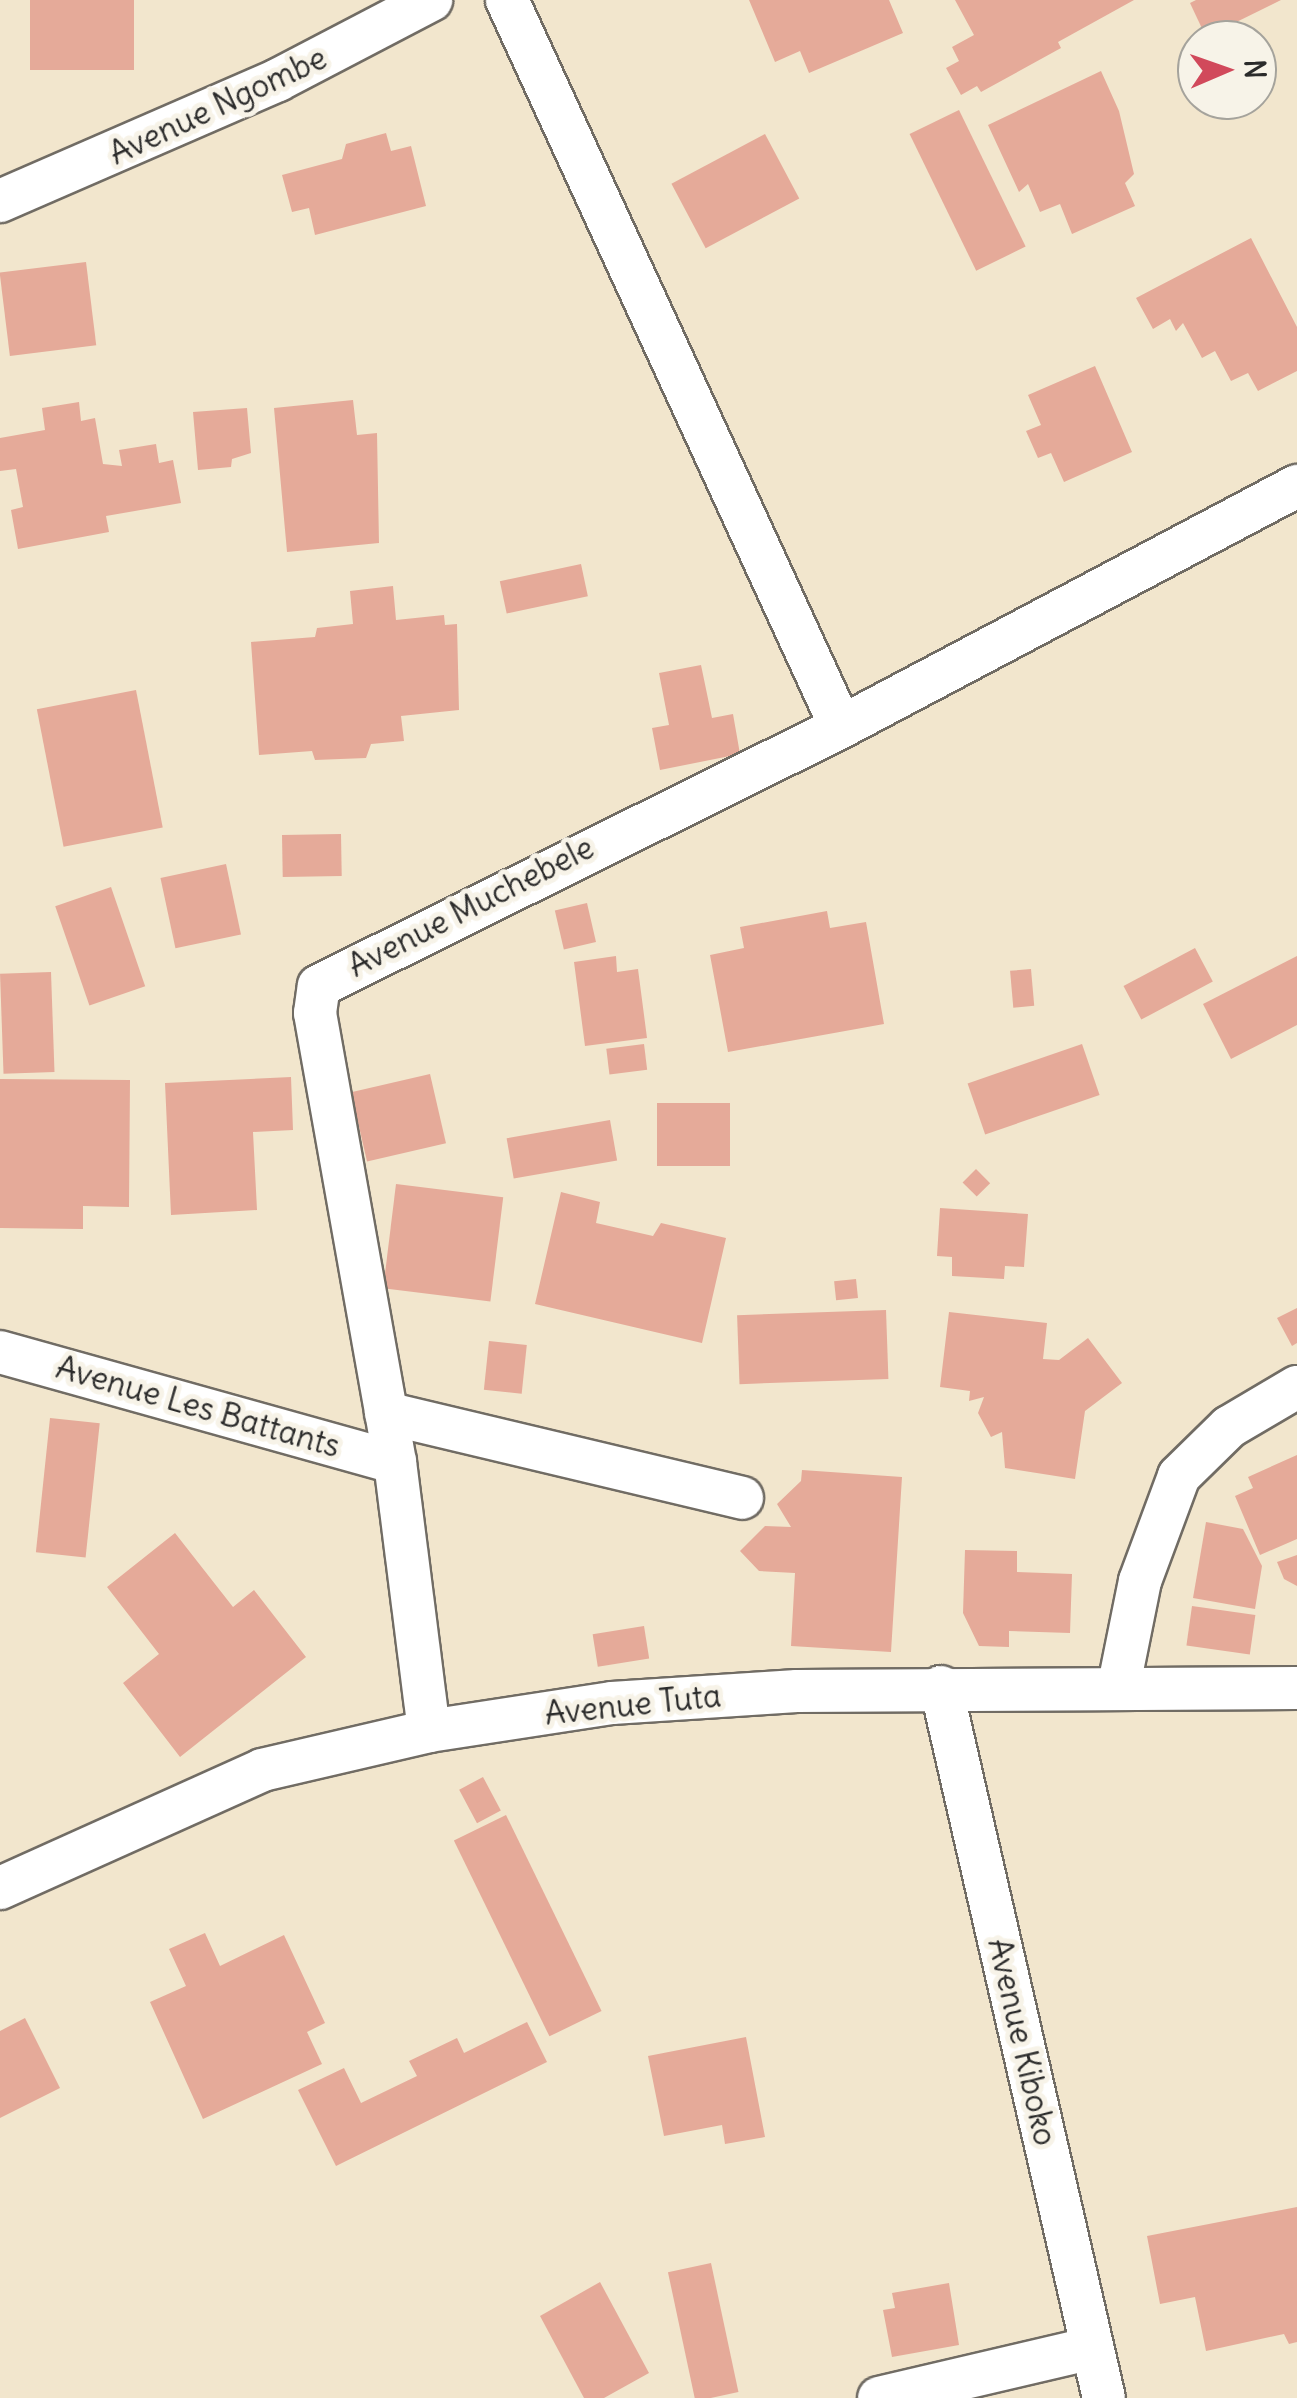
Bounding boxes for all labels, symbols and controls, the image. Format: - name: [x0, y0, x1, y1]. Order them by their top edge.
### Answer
- north arrow: [1177, 20, 1277, 120]
- street label: Avenue Ngombe: [103, 39, 333, 173]
- text: N: [1237, 59, 1273, 79]
- street label: Avenue Muchebele: [342, 828, 600, 986]
- street label: Avenue Les Battants: [52, 1348, 344, 1466]
- street label: Avenue Tuta: [543, 1677, 723, 1733]
- street label: Avenue Kiboko: [979, 1935, 1065, 2149]

